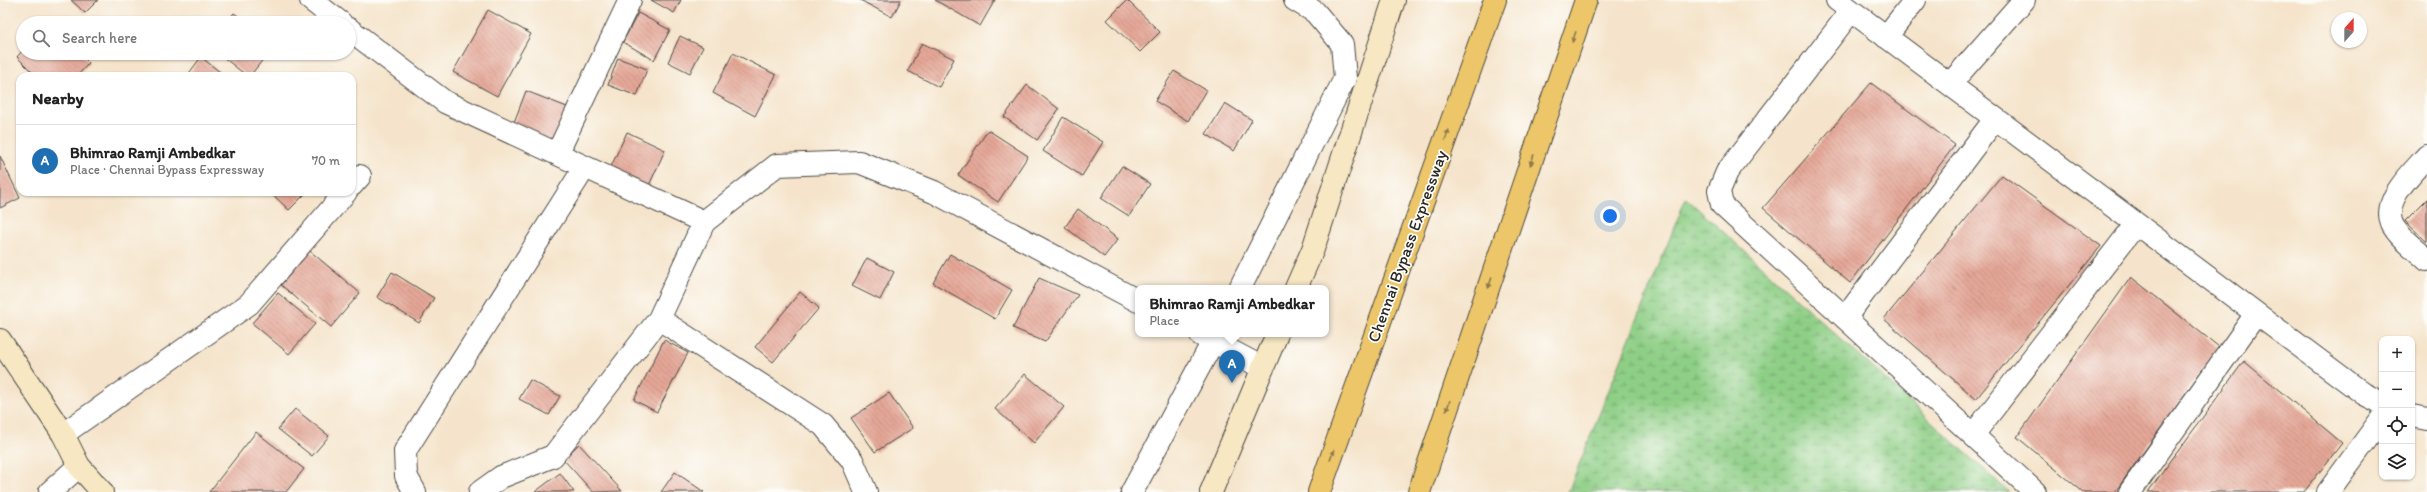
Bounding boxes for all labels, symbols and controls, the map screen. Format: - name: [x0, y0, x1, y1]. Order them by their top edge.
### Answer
- north arrow: [2331, 12, 2367, 48]
- search box: [16, 16, 356, 60]
- icon: search: [30, 27, 52, 49]
- text: Search here: [62, 29, 137, 47]
- one-way arrow: [1571, 31, 1577, 43]
- text: Nearby: [32, 88, 84, 108]
- one-way arrow: [1445, 129, 1451, 141]
- text: Bhimrao Ramji Ambedkar: [70, 144, 235, 162]
- street label: Chennai Bypass Expressway: [1363, 147, 1451, 345]
- text: A: [41, 153, 49, 168]
- text: 70 m: [312, 153, 340, 168]
- one-way arrow: [1529, 154, 1535, 166]
- text: Place · Chennai Bypass Expressway: [70, 162, 264, 177]
- your location: [1600, 206, 1620, 226]
- one-way arrow: [1487, 277, 1493, 289]
- popup: [1135, 285, 1329, 337]
- text: Bhimrao Ramji Ambedkar: [1149, 295, 1315, 313]
- text: Place: [1149, 313, 1179, 328]
- map controls: [2379, 336, 2415, 480]
- button: +: [2379, 336, 2415, 372]
- pin: A: [1219, 350, 1245, 383]
- button: −: [2379, 372, 2415, 408]
- one-way arrow: [1445, 401, 1451, 413]
- button: locate: [2379, 408, 2415, 444]
- button: layers: [2379, 444, 2415, 480]
- one-way arrow: [1329, 449, 1335, 461]

